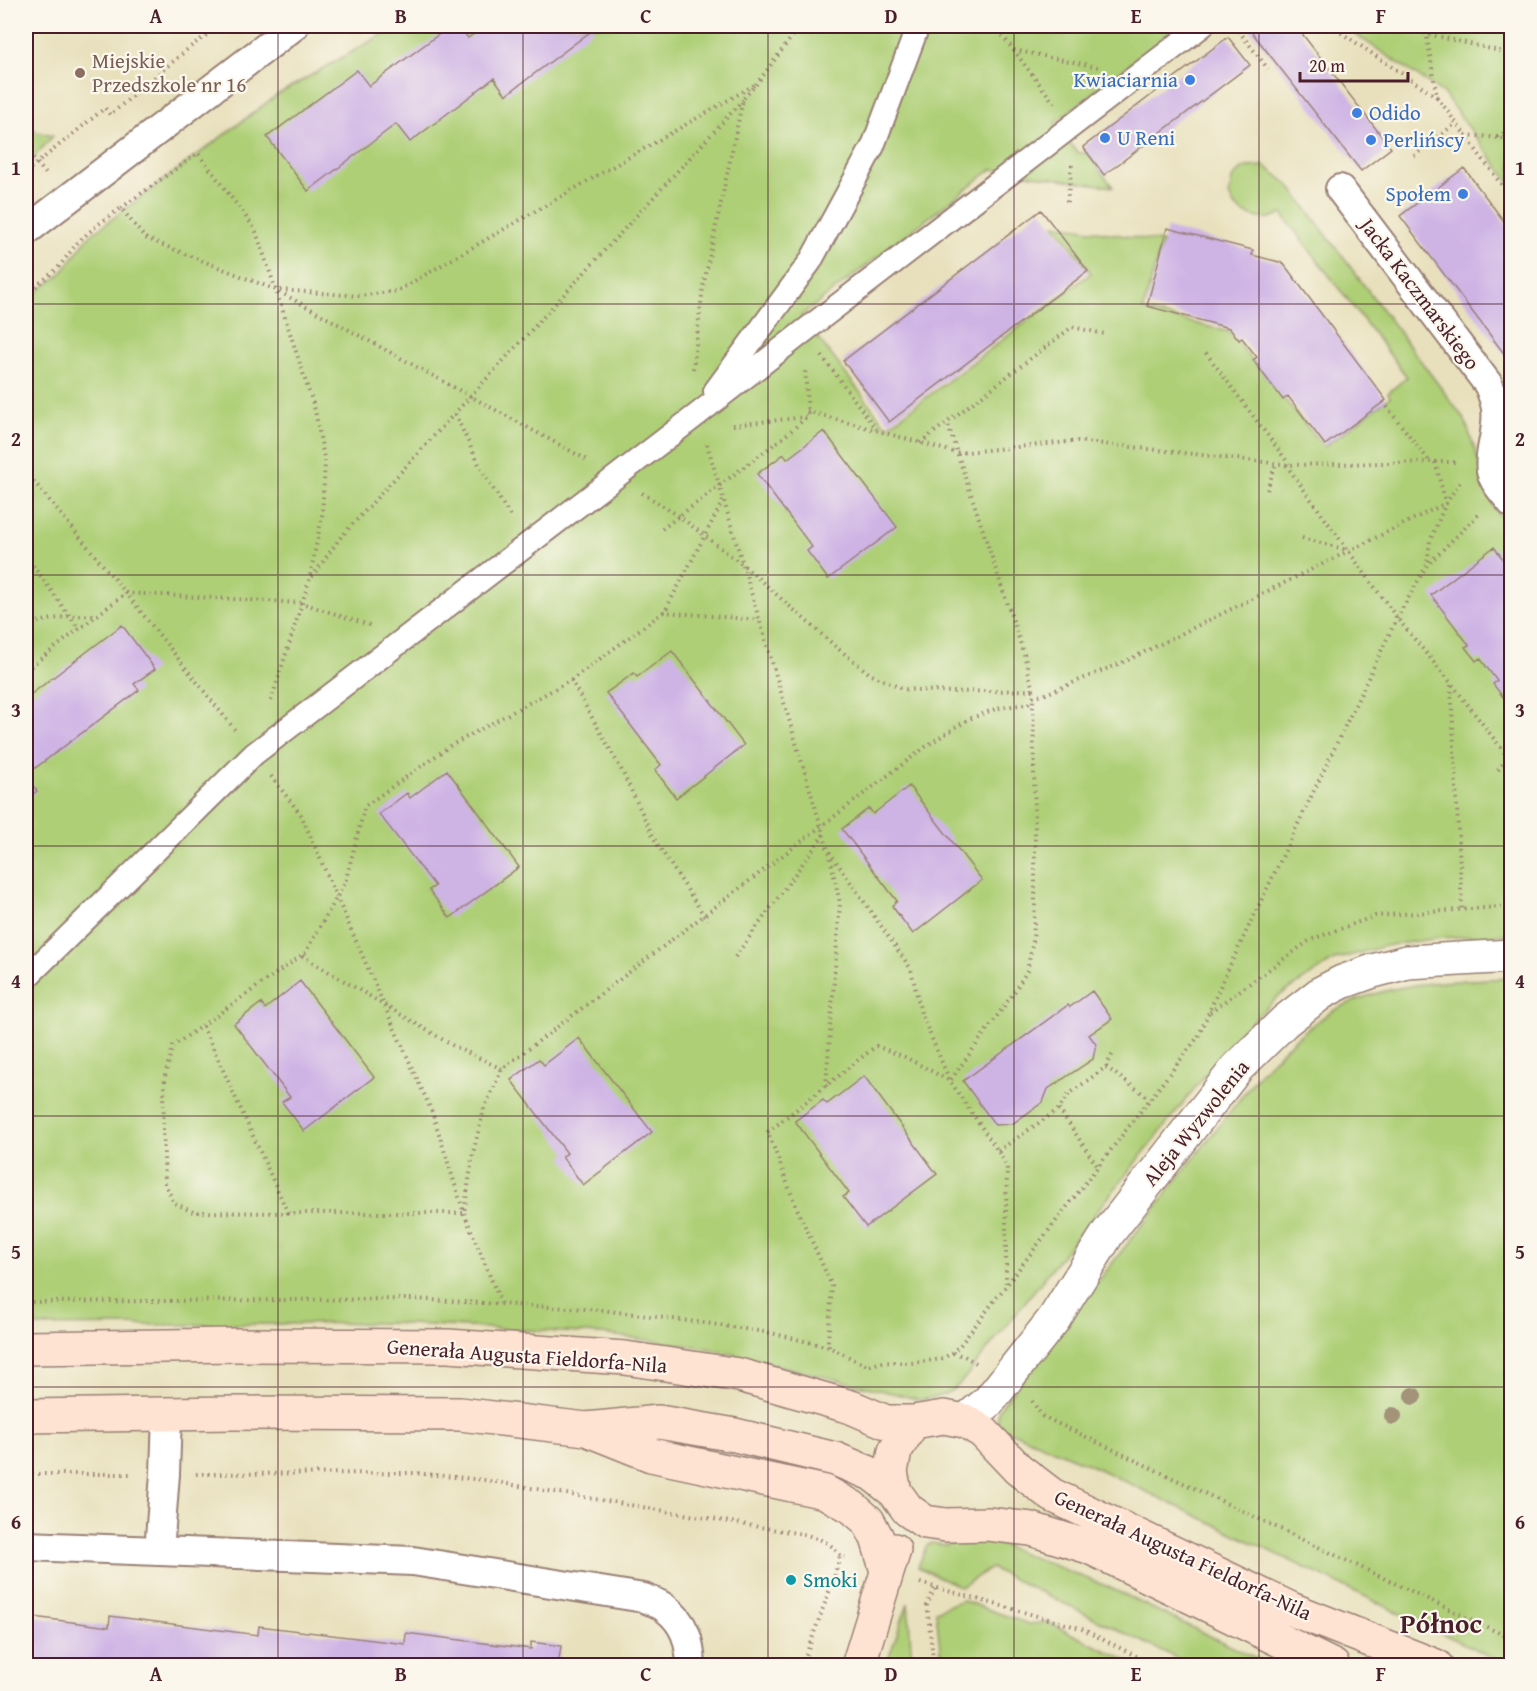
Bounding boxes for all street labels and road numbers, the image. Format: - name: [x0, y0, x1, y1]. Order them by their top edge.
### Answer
- street label: Jacka Kaczmarskiego: [1351, 209, 1488, 376]
- street label: Aleja Wyzwolenia: [1135, 1053, 1256, 1193]
- street label: Generała Augusta Fieldorfa-Nila: [386, 1330, 668, 1381]
- street label: Generała Augusta Fieldorfa-Nila: [1049, 1481, 1317, 1628]

